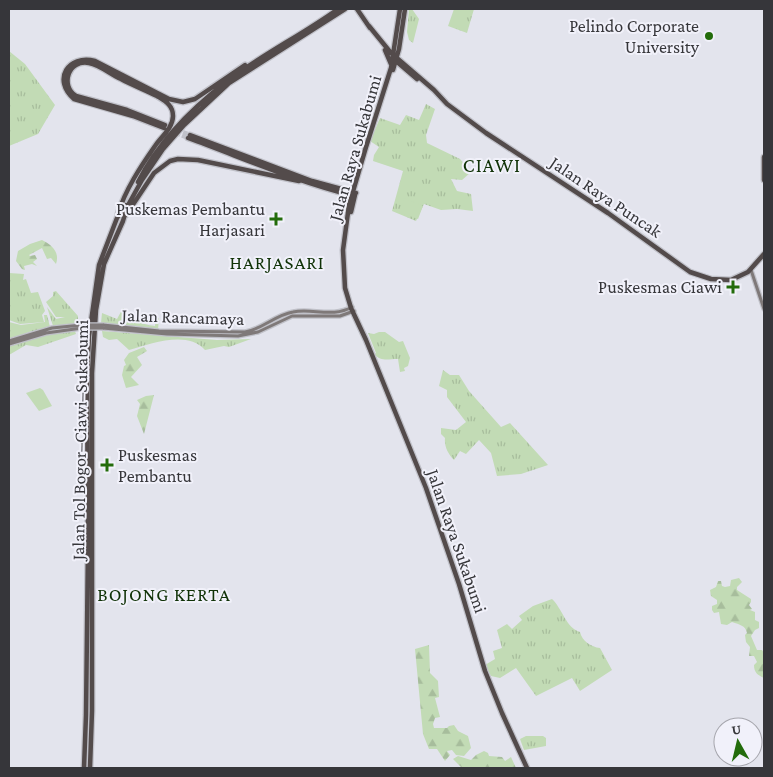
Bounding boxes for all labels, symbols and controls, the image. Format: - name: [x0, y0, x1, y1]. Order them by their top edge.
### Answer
- place label: Pelindo Corporate University: [569, 16, 700, 57]
- marker: Pelindo Corporate University: [703, 30, 715, 42]
- street label: Jalan Raya Sukabumi: [324, 73, 385, 225]
- street label: Jalan Raya Puncak: [545, 151, 666, 242]
- district label: CIAWI: [463, 154, 521, 176]
- place label: Puskemas Pembantu Harjasari: [116, 199, 265, 241]
- marker: Puskemas Pembantu Harjasari: [269, 212, 283, 226]
- district label: HARJASARI: [230, 252, 324, 273]
- place label: Puskesmas Ciawi: [598, 277, 722, 297]
- marker: Puskesmas Ciawi: [726, 280, 740, 294]
- street label: Jalan Rancamaya: [119, 305, 245, 329]
- street label: Jalan Tol Bogor–Ciawi–Sukabumi: [68, 319, 92, 562]
- place label: Puskesmas Pembantu: [118, 445, 197, 486]
- marker: Puskesmas Pembantu: [100, 458, 114, 472]
- street label: Jalan Raya Sukabumi: [422, 465, 491, 616]
- district label: BOJONG KERTA: [97, 584, 231, 605]
- north arrow: [713, 717, 763, 767]
- text: U: [730, 720, 742, 738]

